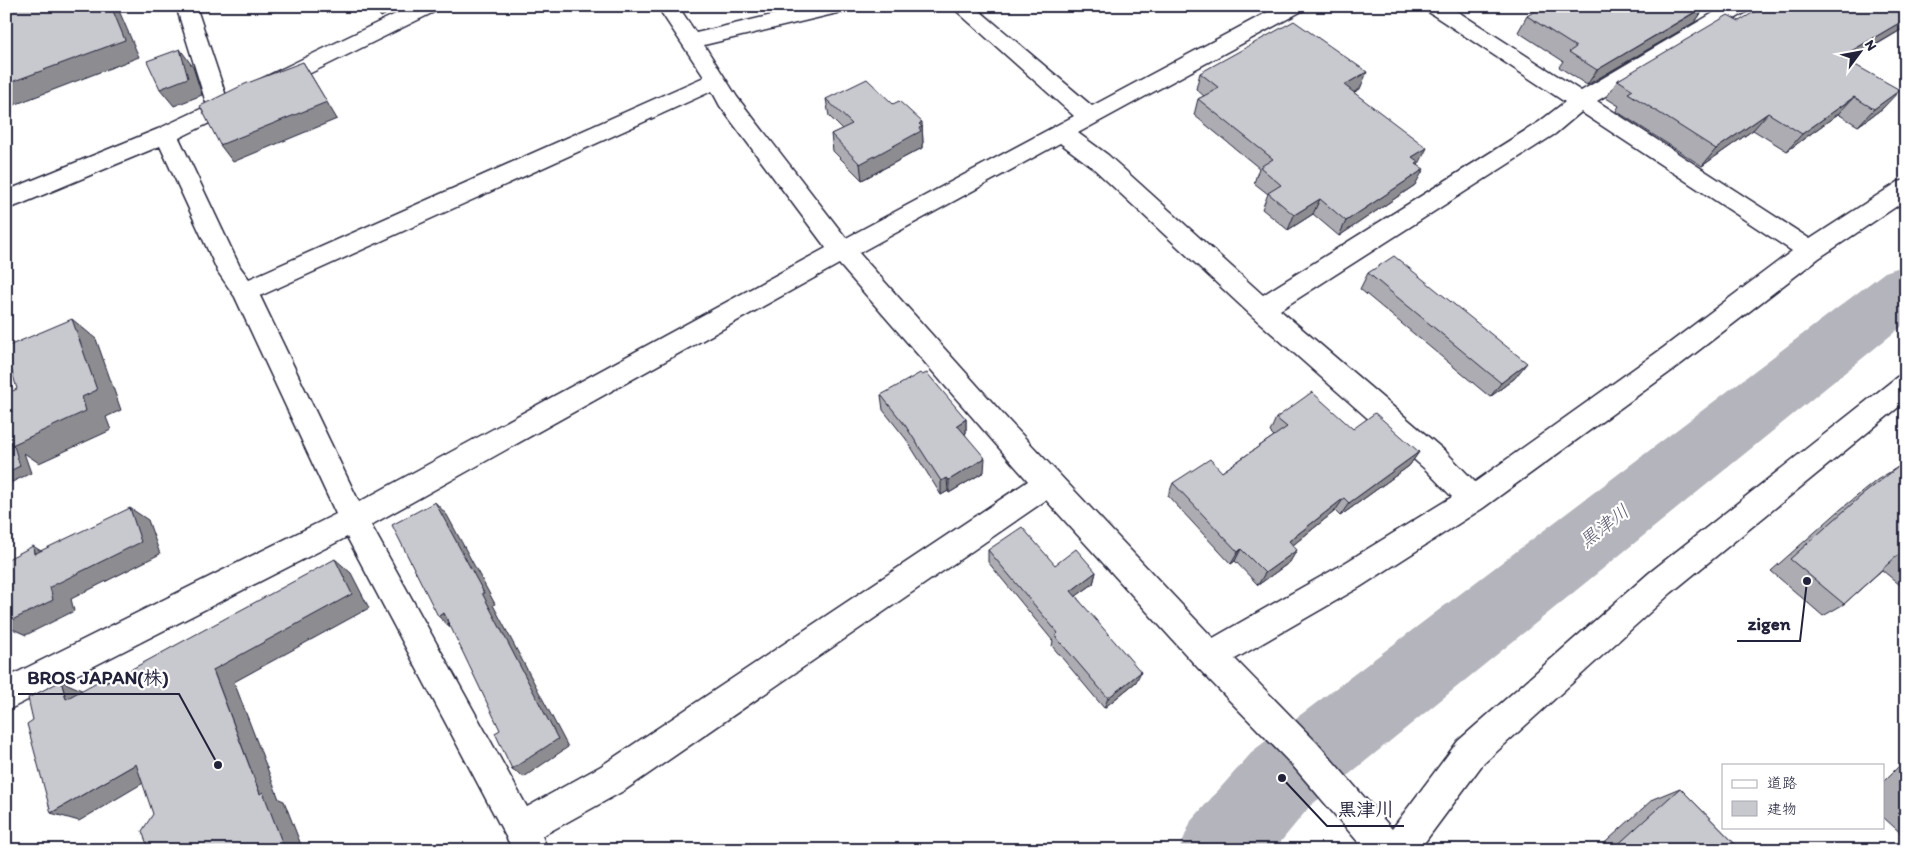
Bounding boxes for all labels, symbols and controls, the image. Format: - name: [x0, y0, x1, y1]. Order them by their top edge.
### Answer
- north arrow: [1834, 28, 1884, 78]
- text: N: [1861, 37, 1880, 54]
- water label: 黒津川: [1574, 499, 1634, 553]
- callout: zigen: [1737, 607, 1800, 641]
- text: zigen: [1747, 612, 1791, 635]
- callout: BROS JAPAN(株): [18, 660, 179, 694]
- text: BROS JAPAN(株): [27, 666, 169, 689]
- legend: [1722, 764, 1884, 828]
- text: 道路: [1767, 774, 1797, 792]
- callout: 黒津川: [1327, 792, 1404, 826]
- text: 黒津川: [1337, 798, 1395, 821]
- text: 建物: [1767, 800, 1797, 818]

